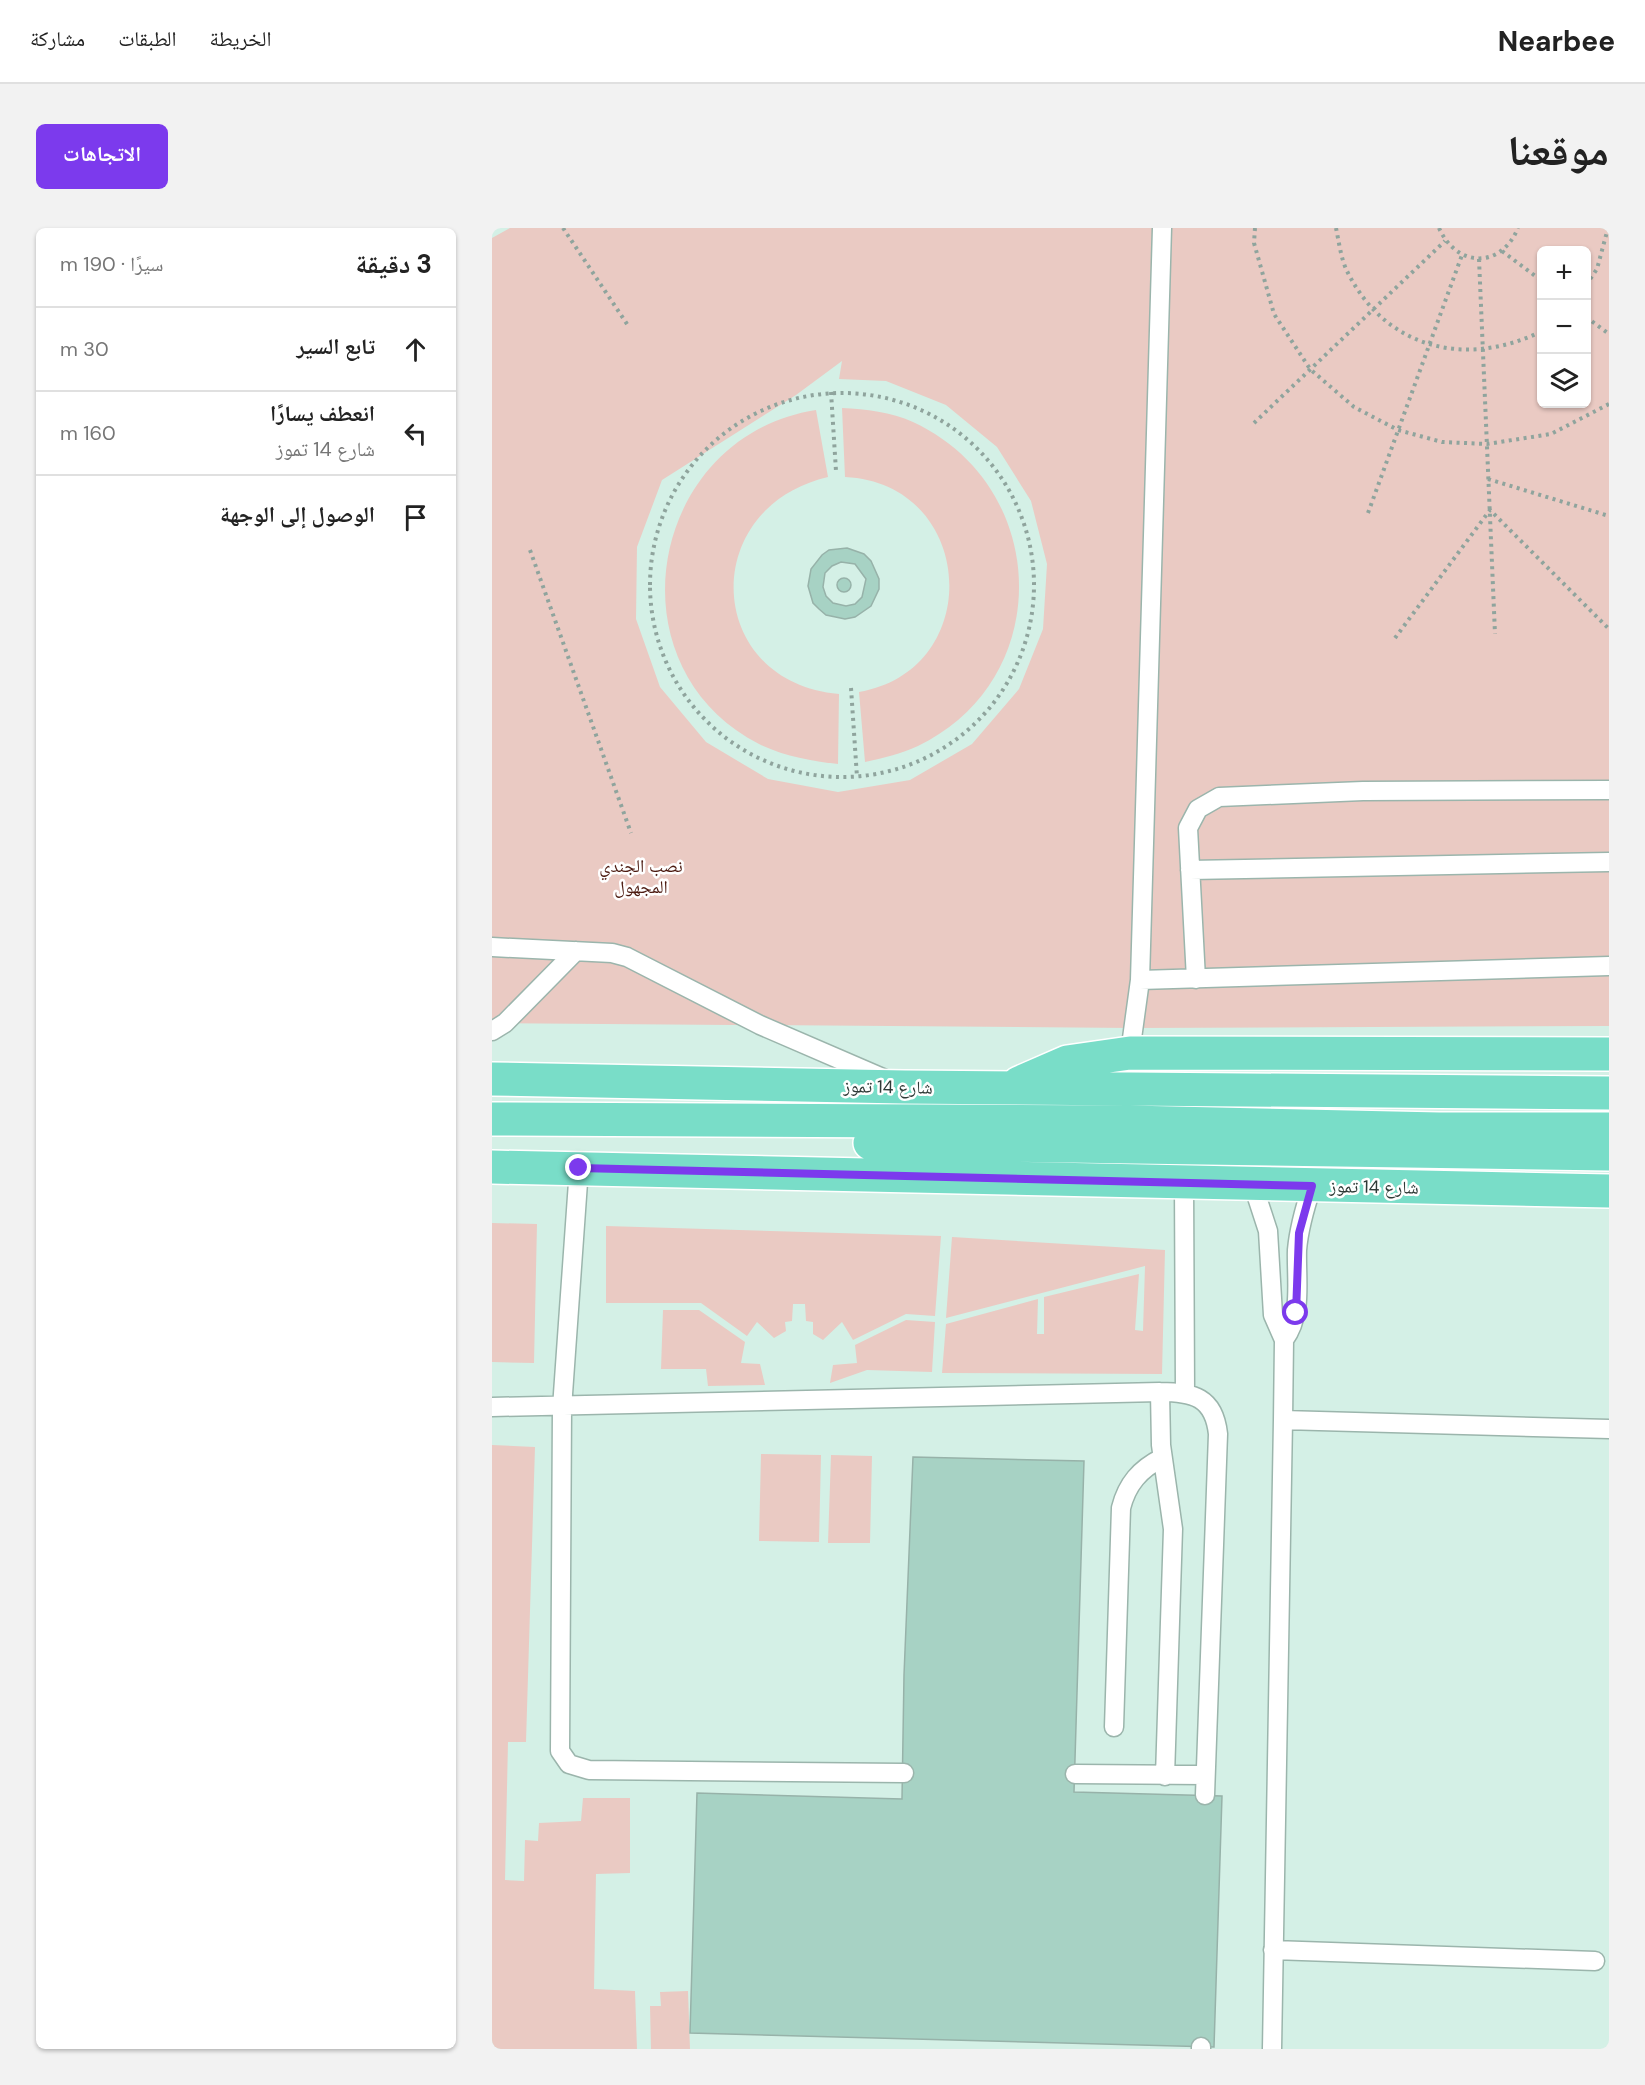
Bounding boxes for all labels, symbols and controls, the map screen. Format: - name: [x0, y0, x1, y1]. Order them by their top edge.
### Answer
- text: Nearbee: [1498, 23, 1615, 60]
- text: مشاركة: [30, 25, 85, 53]
- text: الطبقات: [118, 25, 177, 53]
- text: الخريطة: [210, 25, 271, 53]
- text: موقعنا: [1508, 123, 1609, 178]
- button: الاتجاهات: [36, 124, 168, 189]
- map controls: [1537, 246, 1591, 408]
- button: +: [1537, 246, 1591, 300]
- text: 3 دقيقة: [356, 247, 432, 281]
- text: سيرًا · 190 m: [60, 251, 163, 277]
- button: −: [1537, 300, 1591, 354]
- text: تابع السير: [296, 332, 375, 361]
- icon: ahead: [399, 333, 432, 366]
- text: 30 m: [60, 336, 109, 362]
- button: layers: [1537, 354, 1591, 408]
- text: انعطف يسارًا: [270, 399, 375, 428]
- icon: left: [399, 417, 432, 450]
- text: 160 m: [60, 420, 116, 446]
- text: شارع 14 تموز: [276, 436, 375, 462]
- text: الوصول إلى الوجهة: [220, 500, 375, 529]
- icon: arrive: [399, 501, 432, 534]
- park label: نصب الجندي المجهول: [599, 854, 683, 899]
- street label: شارع 14 تموز: [842, 1074, 933, 1100]
- route end: [565, 1154, 591, 1180]
- street label: شارع 14 تموز: [1328, 1174, 1419, 1200]
- route start: [1282, 1299, 1308, 1325]

